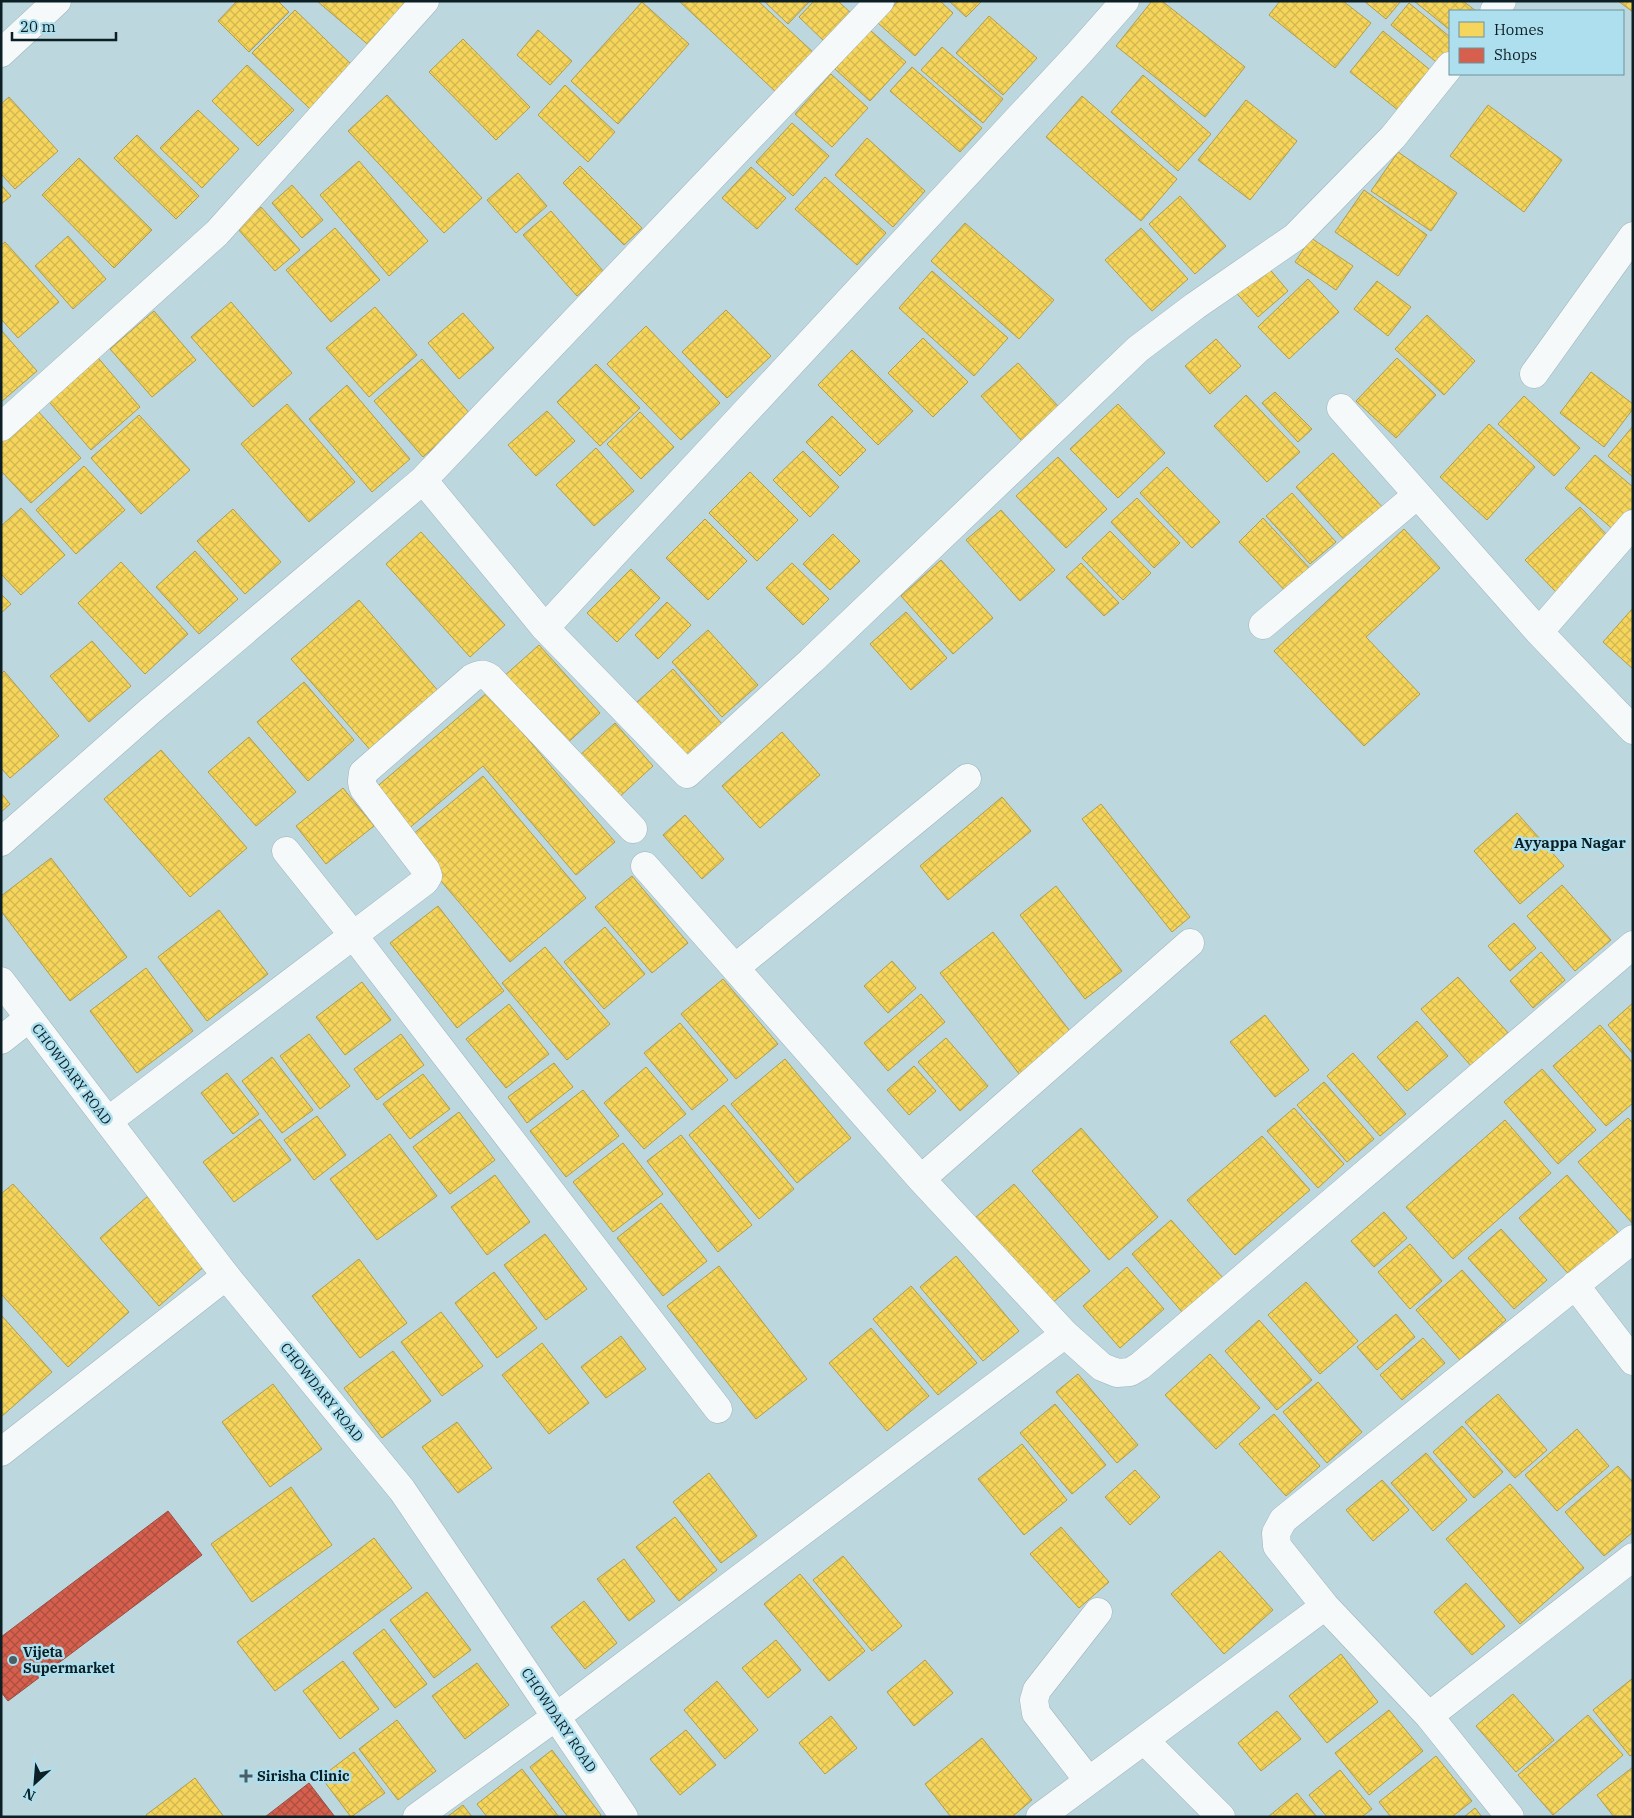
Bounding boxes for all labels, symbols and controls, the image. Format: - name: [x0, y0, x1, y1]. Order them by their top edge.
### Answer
- scale bar: [12, 10, 116, 42]
- legend: [1449, 10, 1624, 75]
- text: 20 m: [20, 17, 56, 36]
- text: Homes: [1494, 20, 1544, 39]
- text: Shops: [1494, 45, 1537, 64]
- district label: Ayyappa Nagar: [1514, 833, 1626, 852]
- street label: CHOWDARY ROAD: [28, 1020, 116, 1128]
- street label: CHOWDARY ROAD: [277, 1339, 367, 1445]
- place label: Vijeta Supermarket: [23, 1643, 115, 1677]
- marker: Vijeta Supermarket: [7, 1654, 19, 1666]
- street label: CHOWDARY ROAD: [517, 1664, 601, 1776]
- north arrow: [10, 1758, 60, 1808]
- place label: Sirisha Clinic: [257, 1767, 350, 1785]
- marker: Sirisha Clinic: [239, 1769, 253, 1783]
- text: N: [20, 1784, 38, 1805]

